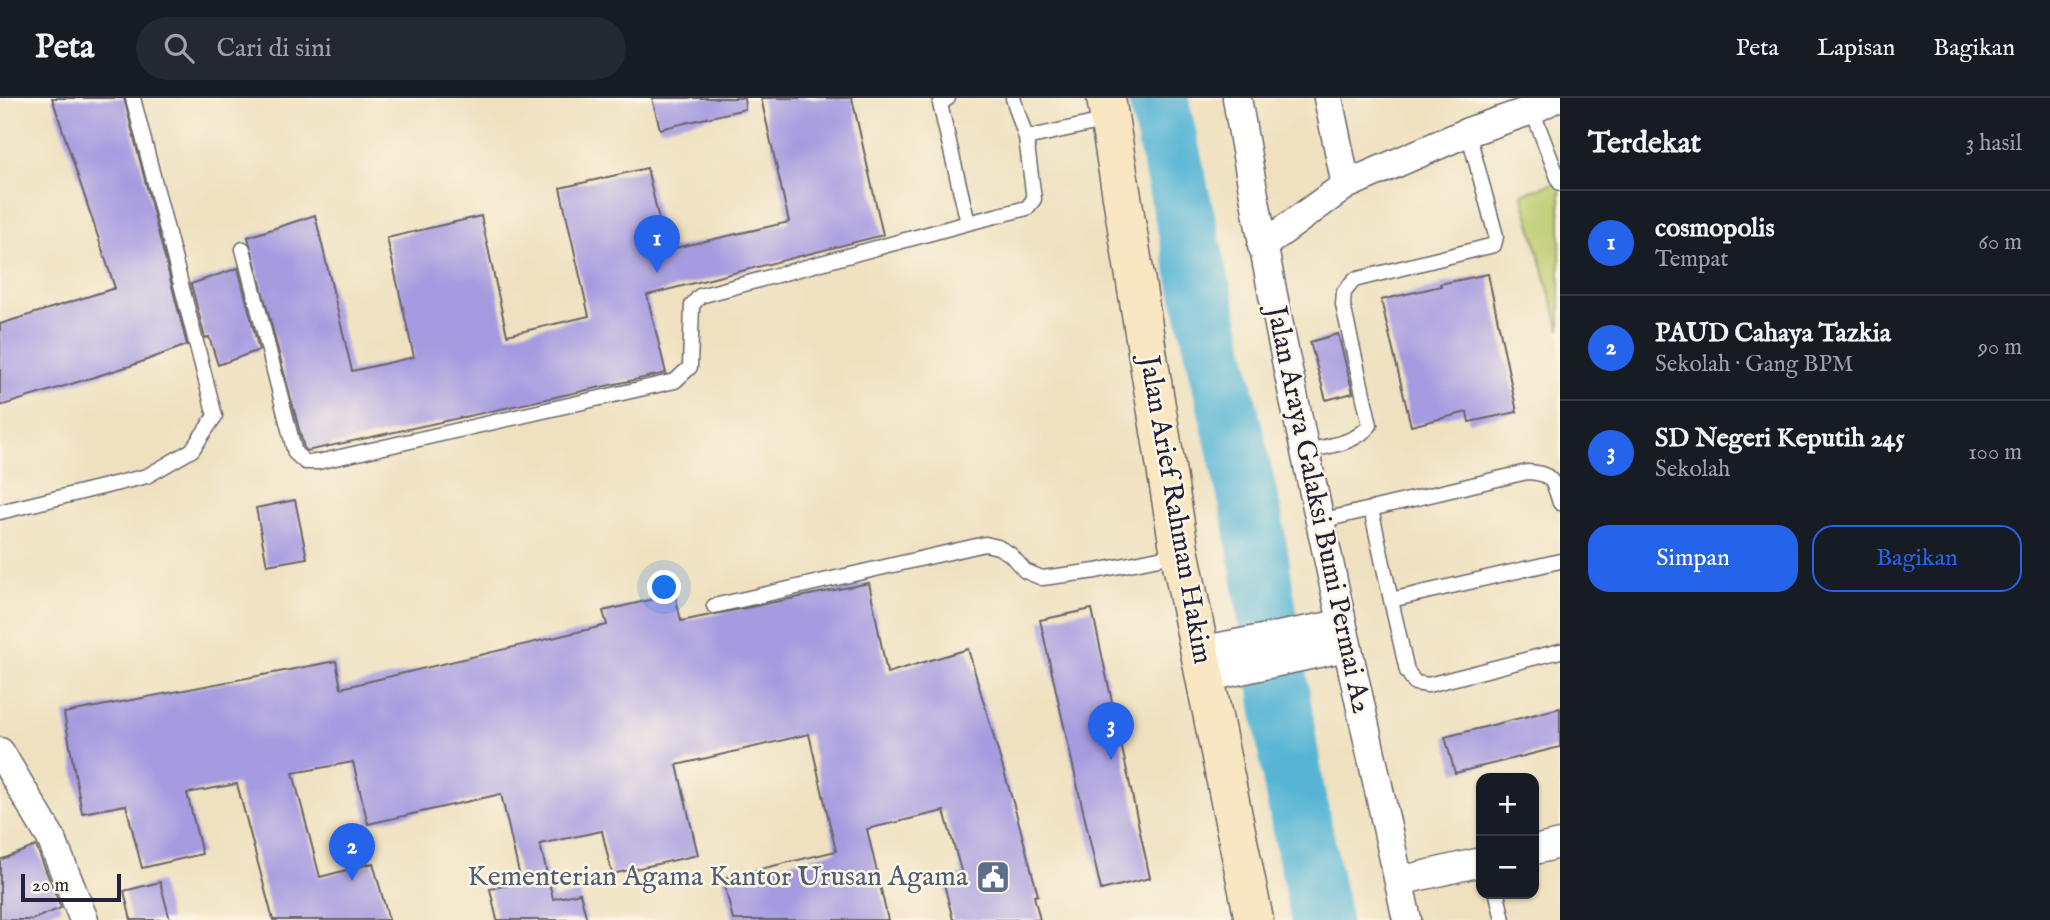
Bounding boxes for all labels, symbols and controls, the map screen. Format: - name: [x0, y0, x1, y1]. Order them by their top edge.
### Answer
- search box: [136, 17, 626, 80]
- text: Peta: [35, 27, 94, 69]
- icon: search: [160, 29, 198, 67]
- text: Cari di sini: [216, 32, 332, 65]
- text: Peta: [1736, 33, 1779, 64]
- text: Lapisan: [1817, 33, 1895, 64]
- text: Bagikan: [1933, 33, 2015, 64]
- text: Terdekat: [1588, 125, 1701, 163]
- text: 3 hasil: [1966, 129, 2022, 158]
- text: cosmopolis: [1655, 212, 1775, 245]
- pin: 1: [634, 215, 680, 273]
- text: 1: [1607, 228, 1615, 257]
- text: 60 m: [1978, 228, 2022, 257]
- text: Tempat: [1655, 245, 1728, 274]
- street label: Jalan Araya Galaksi Bumi Permai A2: [1257, 300, 1378, 717]
- text: PAUD Cahaya Tazkia: [1655, 317, 1891, 350]
- text: 2: [1606, 333, 1616, 362]
- text: 90 m: [1978, 333, 2022, 362]
- street label: Jalan Arief Rahman Hakim: [1130, 350, 1219, 667]
- text: Sekolah · Gang BPM: [1655, 350, 1853, 379]
- text: SD Negeri Keputih 245: [1655, 422, 1905, 455]
- text: 3: [1607, 438, 1615, 467]
- text: 100 m: [1968, 438, 2022, 467]
- text: Sekolah: [1655, 455, 1730, 484]
- button: Simpan: [1588, 525, 1798, 592]
- button: Bagikan: [1812, 525, 2022, 592]
- your location: [647, 570, 681, 604]
- pin: 3: [1088, 702, 1134, 760]
- map controls: [1476, 773, 1539, 899]
- button: +: [1476, 773, 1539, 836]
- pin: 2: [329, 823, 375, 881]
- button: −: [1476, 836, 1539, 899]
- public building icon: Kementerian Agama Kantor Urusan Agama: [974, 858, 1012, 896]
- place label: Kementerian Agama Kantor Urusan Agama: [467, 860, 969, 895]
- scale bar: [21, 871, 121, 903]
- text: 20 m: [32, 874, 69, 898]

